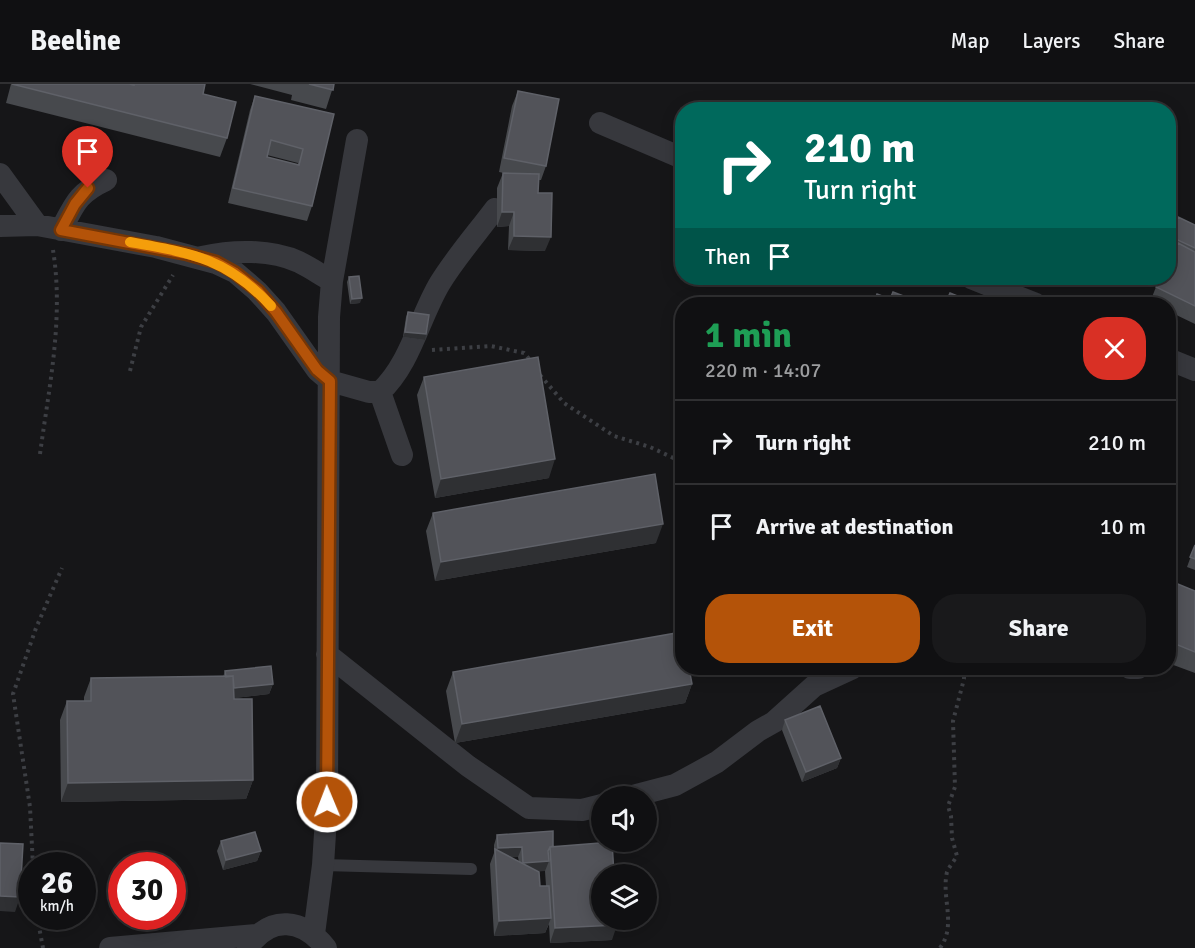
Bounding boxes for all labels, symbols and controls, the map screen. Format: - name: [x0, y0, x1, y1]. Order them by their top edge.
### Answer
- text: Beeline: [30, 24, 121, 58]
- text: Map: [951, 28, 989, 54]
- text: Layers: [1022, 28, 1080, 54]
- text: Share: [1113, 28, 1165, 54]
- text: 210 m: [804, 123, 915, 174]
- pin: [62, 126, 113, 188]
- icon: right: [705, 126, 783, 204]
- icon: arrive: [71, 135, 104, 168]
- text: Turn right: [804, 174, 917, 207]
- icon: arrive: [763, 240, 796, 273]
- text: Then: [705, 243, 751, 270]
- text: 1 min: [705, 313, 792, 358]
- button: close: [1083, 317, 1146, 380]
- text: 220 m · 14:07: [705, 358, 821, 383]
- icon: right: [705, 426, 738, 459]
- text: Turn right: [756, 429, 851, 456]
- text: 210 m: [1088, 429, 1146, 456]
- icon: arrive: [705, 510, 738, 543]
- text: Arrive at destination: [756, 513, 953, 540]
- text: 10 m: [1100, 513, 1146, 540]
- button: Exit: [705, 594, 920, 663]
- button: Share: [932, 594, 1146, 663]
- position arrow: [295, 770, 359, 834]
- map controls: [591, 786, 657, 930]
- button: sound: [591, 786, 657, 852]
- speed limit sign: 30: [108, 852, 186, 930]
- button: layers: [591, 864, 657, 930]
- text: 26: [41, 865, 73, 902]
- text: km/h: [40, 897, 74, 915]

